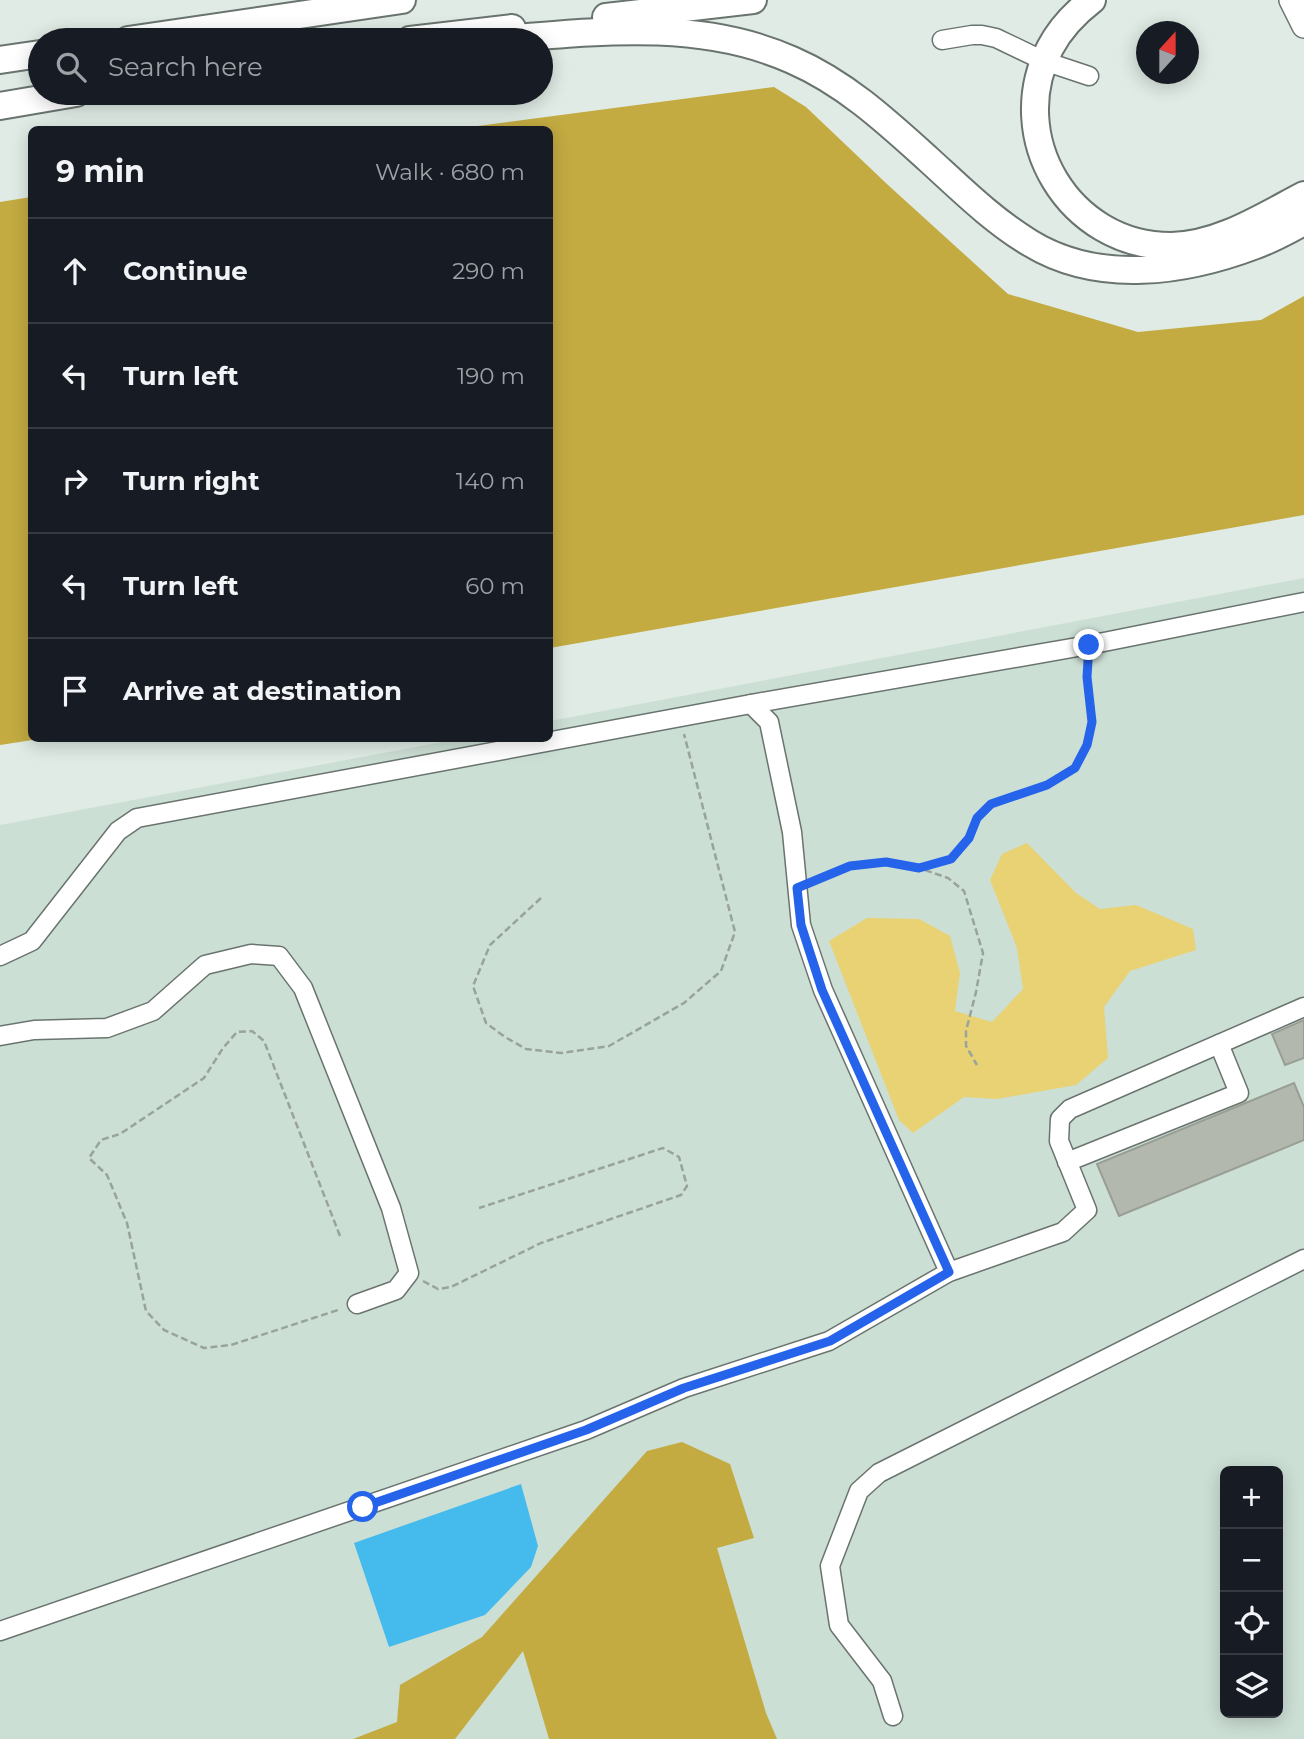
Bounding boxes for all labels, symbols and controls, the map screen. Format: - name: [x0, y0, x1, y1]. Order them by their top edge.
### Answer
- north arrow: [1136, 21, 1199, 84]
- search box: [28, 28, 553, 105]
- icon: search: [52, 48, 90, 86]
- text: Search here: [108, 51, 263, 83]
- text: 9 min: [56, 153, 145, 190]
- text: Walk · 680 m: [375, 158, 525, 186]
- icon: ahead: [56, 252, 94, 290]
- text: Continue: [123, 255, 248, 287]
- text: 290 m: [452, 257, 525, 285]
- icon: left: [56, 357, 94, 395]
- text: Turn left: [123, 360, 239, 392]
- text: 190 m: [457, 362, 525, 390]
- icon: right: [56, 462, 94, 500]
- text: Turn right: [123, 465, 259, 497]
- text: 140 m: [456, 467, 525, 495]
- icon: left: [56, 567, 94, 605]
- text: Turn left: [123, 570, 239, 602]
- text: 60 m: [465, 572, 525, 600]
- route end: [1073, 629, 1104, 660]
- icon: arrive: [56, 672, 94, 710]
- text: Arrive at destination: [123, 675, 402, 707]
- map controls: [1220, 1466, 1283, 1718]
- button: +: [1220, 1466, 1283, 1529]
- route start: [347, 1491, 378, 1522]
- button: −: [1220, 1529, 1283, 1592]
- button: locate: [1220, 1592, 1283, 1655]
- button: layers: [1220, 1655, 1283, 1718]

